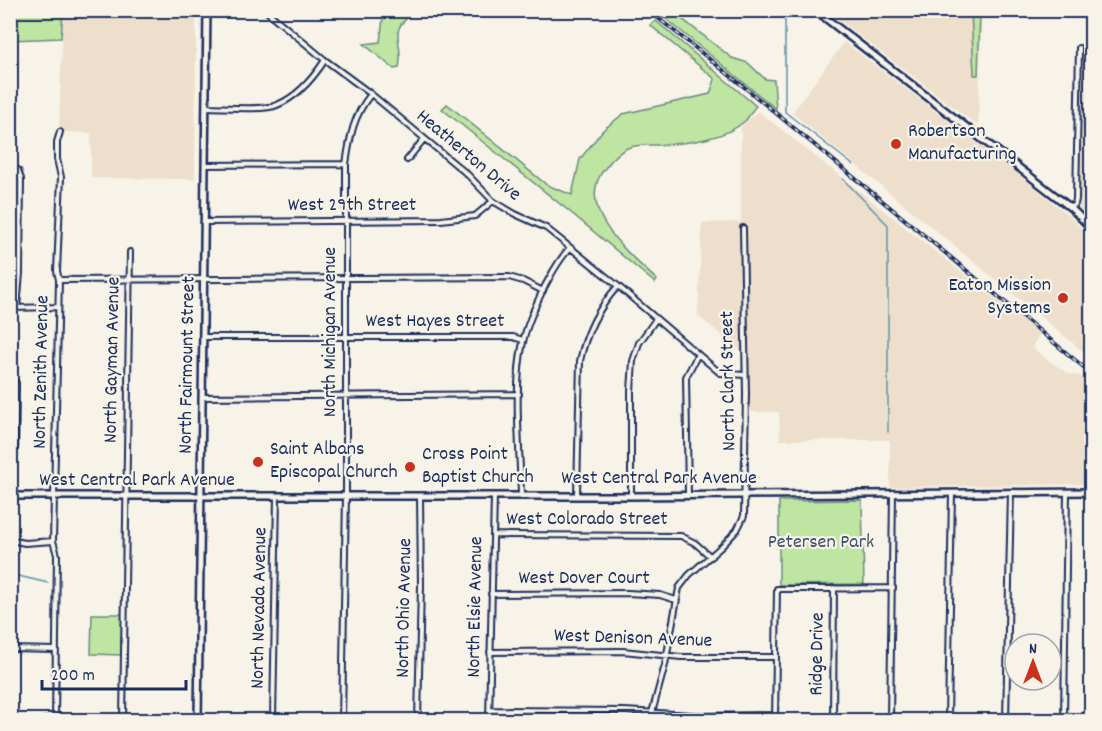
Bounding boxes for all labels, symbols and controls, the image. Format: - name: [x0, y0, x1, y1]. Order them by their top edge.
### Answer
- street label: Heatherton Drive: [409, 104, 527, 209]
- place label: Robertson Manufacturing: [908, 118, 1017, 169]
- marker: Robertson Manufacturing: [889, 137, 903, 151]
- street label: West 29th Street: [288, 192, 416, 220]
- street label: North Michigan Avenue: [317, 247, 345, 417]
- place label: Eaton Mission Systems: [948, 272, 1051, 323]
- street label: North Gayman Avenue: [98, 276, 128, 444]
- street label: North Fairmount Street: [172, 276, 204, 454]
- marker: Eaton Mission Systems: [1056, 291, 1070, 305]
- street label: North Zenith Avenue: [27, 295, 57, 449]
- street label: West Hayes Street: [366, 308, 504, 336]
- street label: North Clark Street: [714, 311, 744, 451]
- place label: Saint Albans Episcopal Church: [270, 436, 398, 487]
- place label: Cross Point Baptist Church: [422, 441, 534, 492]
- marker: Saint Albans Episcopal Church: [251, 455, 265, 469]
- marker: Cross Point Baptist Church: [403, 460, 417, 474]
- street label: West Central Park Avenue: [561, 465, 757, 493]
- street label: West Central Park Avenue: [39, 467, 235, 495]
- street label: West Colorado Street: [506, 506, 668, 534]
- street label: North Nevada Avenue: [245, 527, 275, 689]
- park label: Petersen Park: [768, 529, 874, 557]
- street label: North Elsie Avenue: [461, 536, 491, 678]
- street label: North Ohio Avenue: [390, 538, 420, 678]
- street label: West Dover Court: [518, 565, 650, 593]
- street label: Ridge Drive: [803, 612, 833, 696]
- street label: West Denison Avenue: [553, 622, 713, 656]
- north arrow: [1003, 632, 1063, 692]
- text: N: [1029, 638, 1037, 661]
- scale bar: [42, 653, 186, 691]
- text: 200 m: [51, 664, 95, 689]

